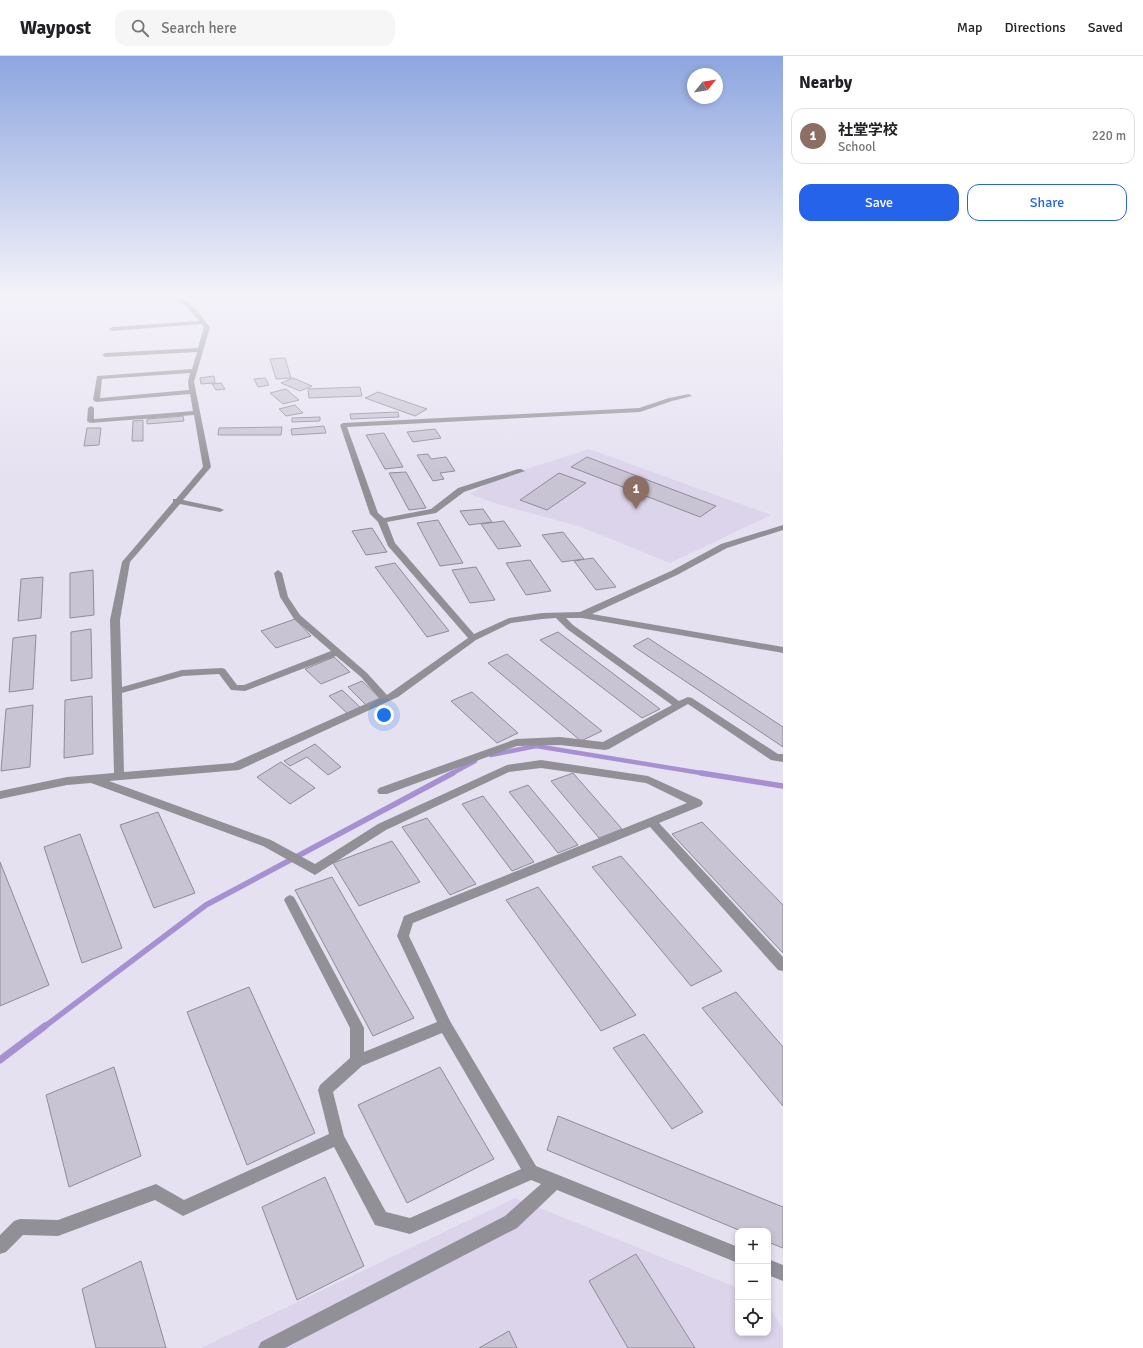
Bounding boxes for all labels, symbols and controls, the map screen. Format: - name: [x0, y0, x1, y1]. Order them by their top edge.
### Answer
- search box: [115, 10, 395, 46]
- text: Waypost: [20, 16, 91, 40]
- icon: search: [129, 17, 151, 39]
- text: Search here: [161, 19, 237, 37]
- text: Map: [957, 19, 983, 36]
- text: Directions: [1005, 19, 1066, 36]
- text: Saved: [1088, 19, 1123, 36]
- north arrow: [687, 68, 723, 104]
- text: Nearby: [799, 72, 852, 93]
- text: 社堂学校: [838, 121, 898, 139]
- text: 1: [809, 128, 817, 144]
- text: 220 m: [1092, 128, 1126, 144]
- text: School: [838, 139, 876, 155]
- button: Save: [799, 184, 959, 221]
- button: Share: [967, 184, 1127, 221]
- pin: 1: [623, 476, 649, 509]
- your location: [374, 705, 394, 725]
- map controls: [735, 1228, 771, 1336]
- button: +: [735, 1228, 771, 1264]
- button: −: [735, 1264, 771, 1300]
- button: locate: [735, 1300, 771, 1336]

